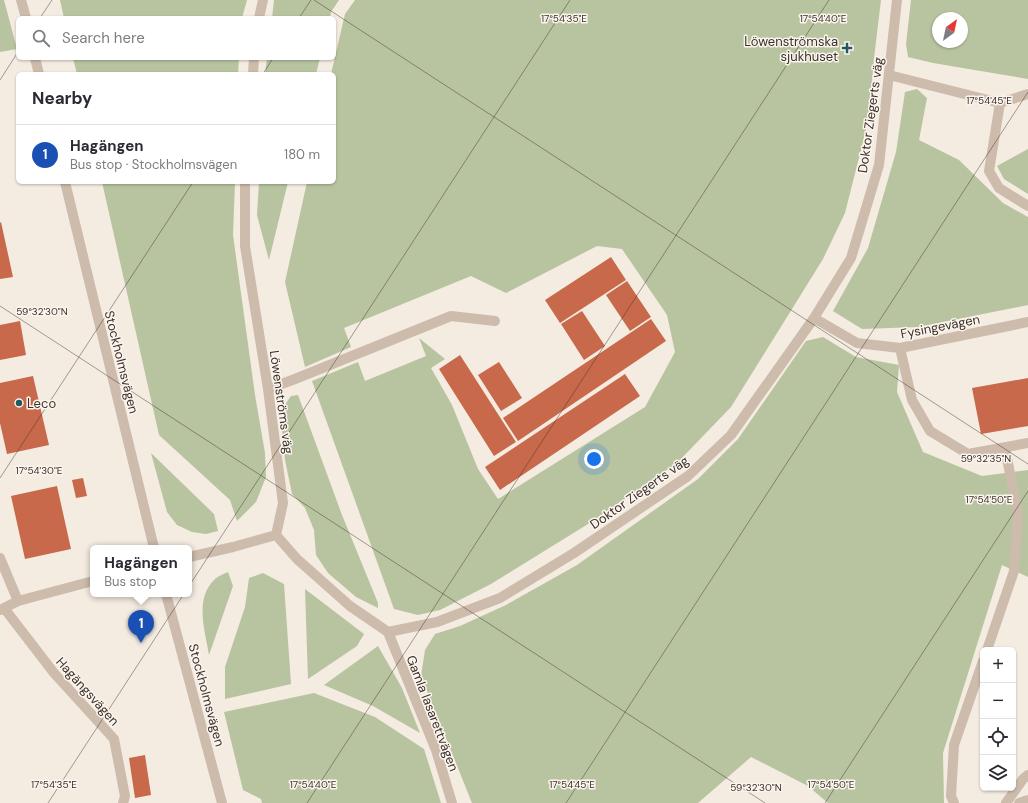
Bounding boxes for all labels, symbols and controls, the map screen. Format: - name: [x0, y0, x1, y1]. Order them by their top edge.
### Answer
- text: 17°54'35"E: [541, 12, 587, 25]
- text: 17°54'40"E: [800, 12, 847, 25]
- north arrow: [932, 12, 968, 48]
- search box: [16, 16, 336, 60]
- icon: search: [30, 27, 52, 49]
- text: Search here: [62, 28, 145, 48]
- place label: Löwenströmska sjukhuset: [744, 33, 838, 65]
- marker: Löwenströmska sjukhuset: [841, 42, 853, 54]
- street label: Doktor Ziegerts väg: [854, 56, 887, 174]
- text: Nearby: [32, 87, 92, 109]
- text: 17°54'45"E: [966, 94, 1012, 107]
- text: Hagängen: [70, 136, 143, 156]
- text: 1: [43, 146, 47, 163]
- text: 180 m: [284, 146, 320, 163]
- text: Bus stop · Stockholmsvägen: [70, 156, 237, 173]
- text: 59°32'30"N: [16, 305, 68, 318]
- street label: Stockholmsvägen: [101, 309, 143, 415]
- street label: Fysingevägen: [899, 310, 981, 343]
- street label: Löwenströms väg: [266, 349, 297, 455]
- place label: Leco: [27, 395, 56, 412]
- marker: Leco: [14, 398, 24, 408]
- your location: [584, 449, 604, 469]
- street label: Doktor Ziegerts väg: [587, 452, 692, 533]
- text: 59°32'35"N: [961, 452, 1011, 465]
- text: 17°54'30"E: [16, 464, 63, 477]
- text: 17°54'50"E: [966, 493, 1013, 506]
- popup: [90, 545, 192, 597]
- text: Hagängen: [104, 553, 178, 573]
- text: Bus stop: [104, 573, 157, 590]
- pin: 1: [128, 610, 154, 643]
- street label: Stockholmsvägen: [185, 642, 228, 748]
- map controls: [980, 647, 1016, 791]
- button: +: [980, 647, 1016, 683]
- street label: Hagängsvägen: [52, 653, 123, 729]
- street label: Gamla lasarettvägen: [403, 653, 462, 774]
- button: −: [980, 683, 1016, 719]
- button: locate: [980, 719, 1016, 755]
- button: layers: [980, 755, 1016, 791]
- text: 17°54'35"E: [31, 778, 77, 791]
- text: 17°54'40"E: [290, 778, 337, 791]
- text: 17°54'45"E: [549, 778, 595, 791]
- text: 17°54'50"E: [808, 778, 855, 791]
- text: 59°32'30"N: [730, 781, 782, 794]

